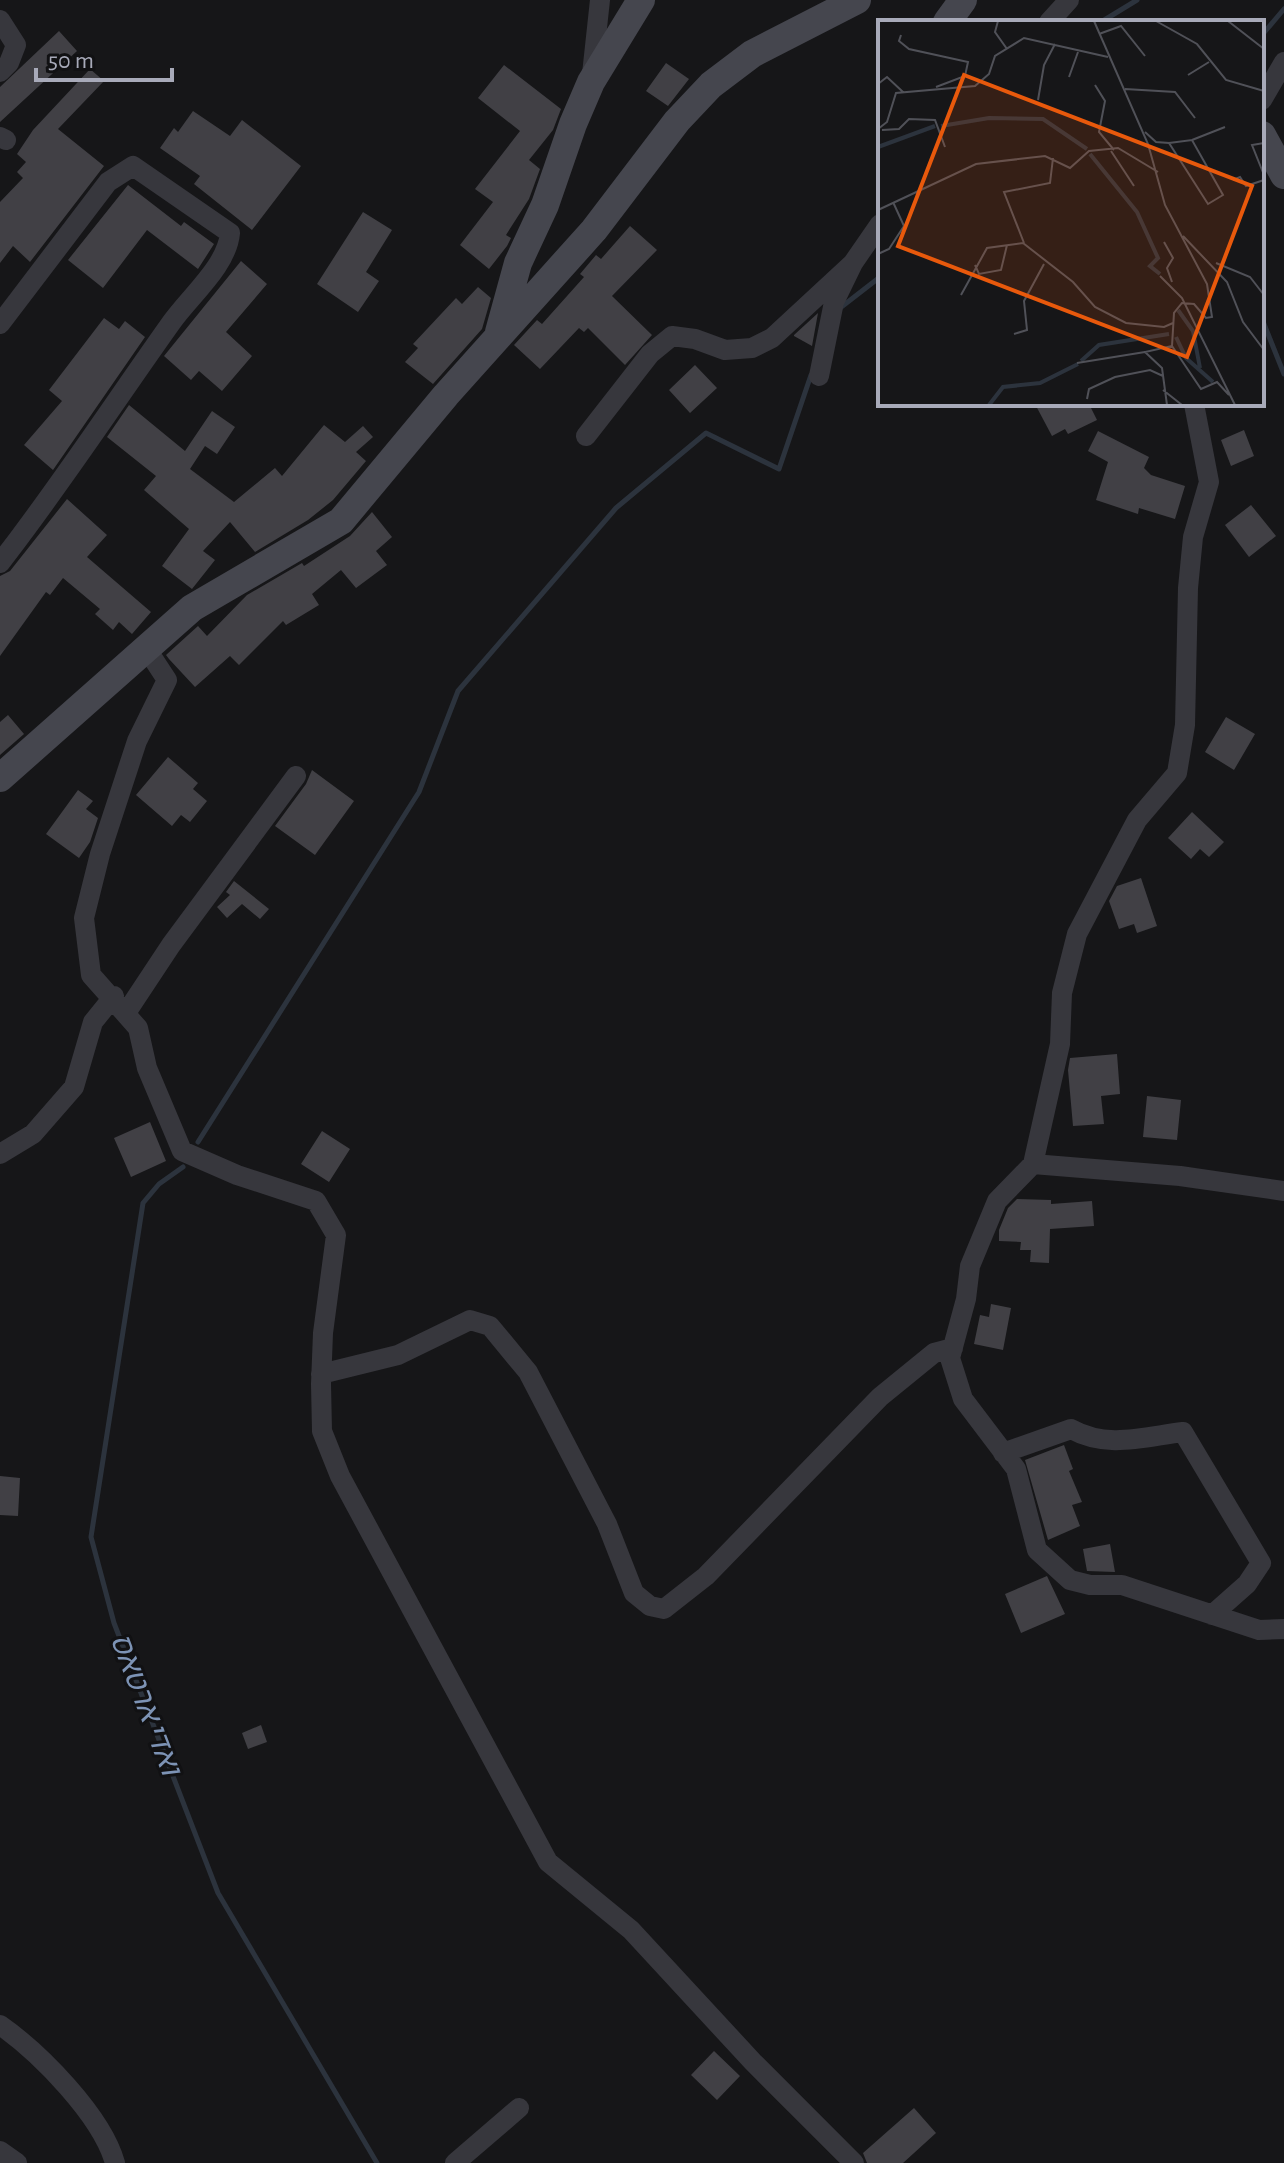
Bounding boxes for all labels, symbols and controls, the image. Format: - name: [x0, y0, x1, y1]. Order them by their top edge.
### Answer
- inset map: [878, 20, 1264, 406]
- scale bar: [36, 32, 172, 82]
- text: 50 m: [48, 49, 94, 73]
- water label: ואדי ארטאס: [104, 1630, 187, 1782]

